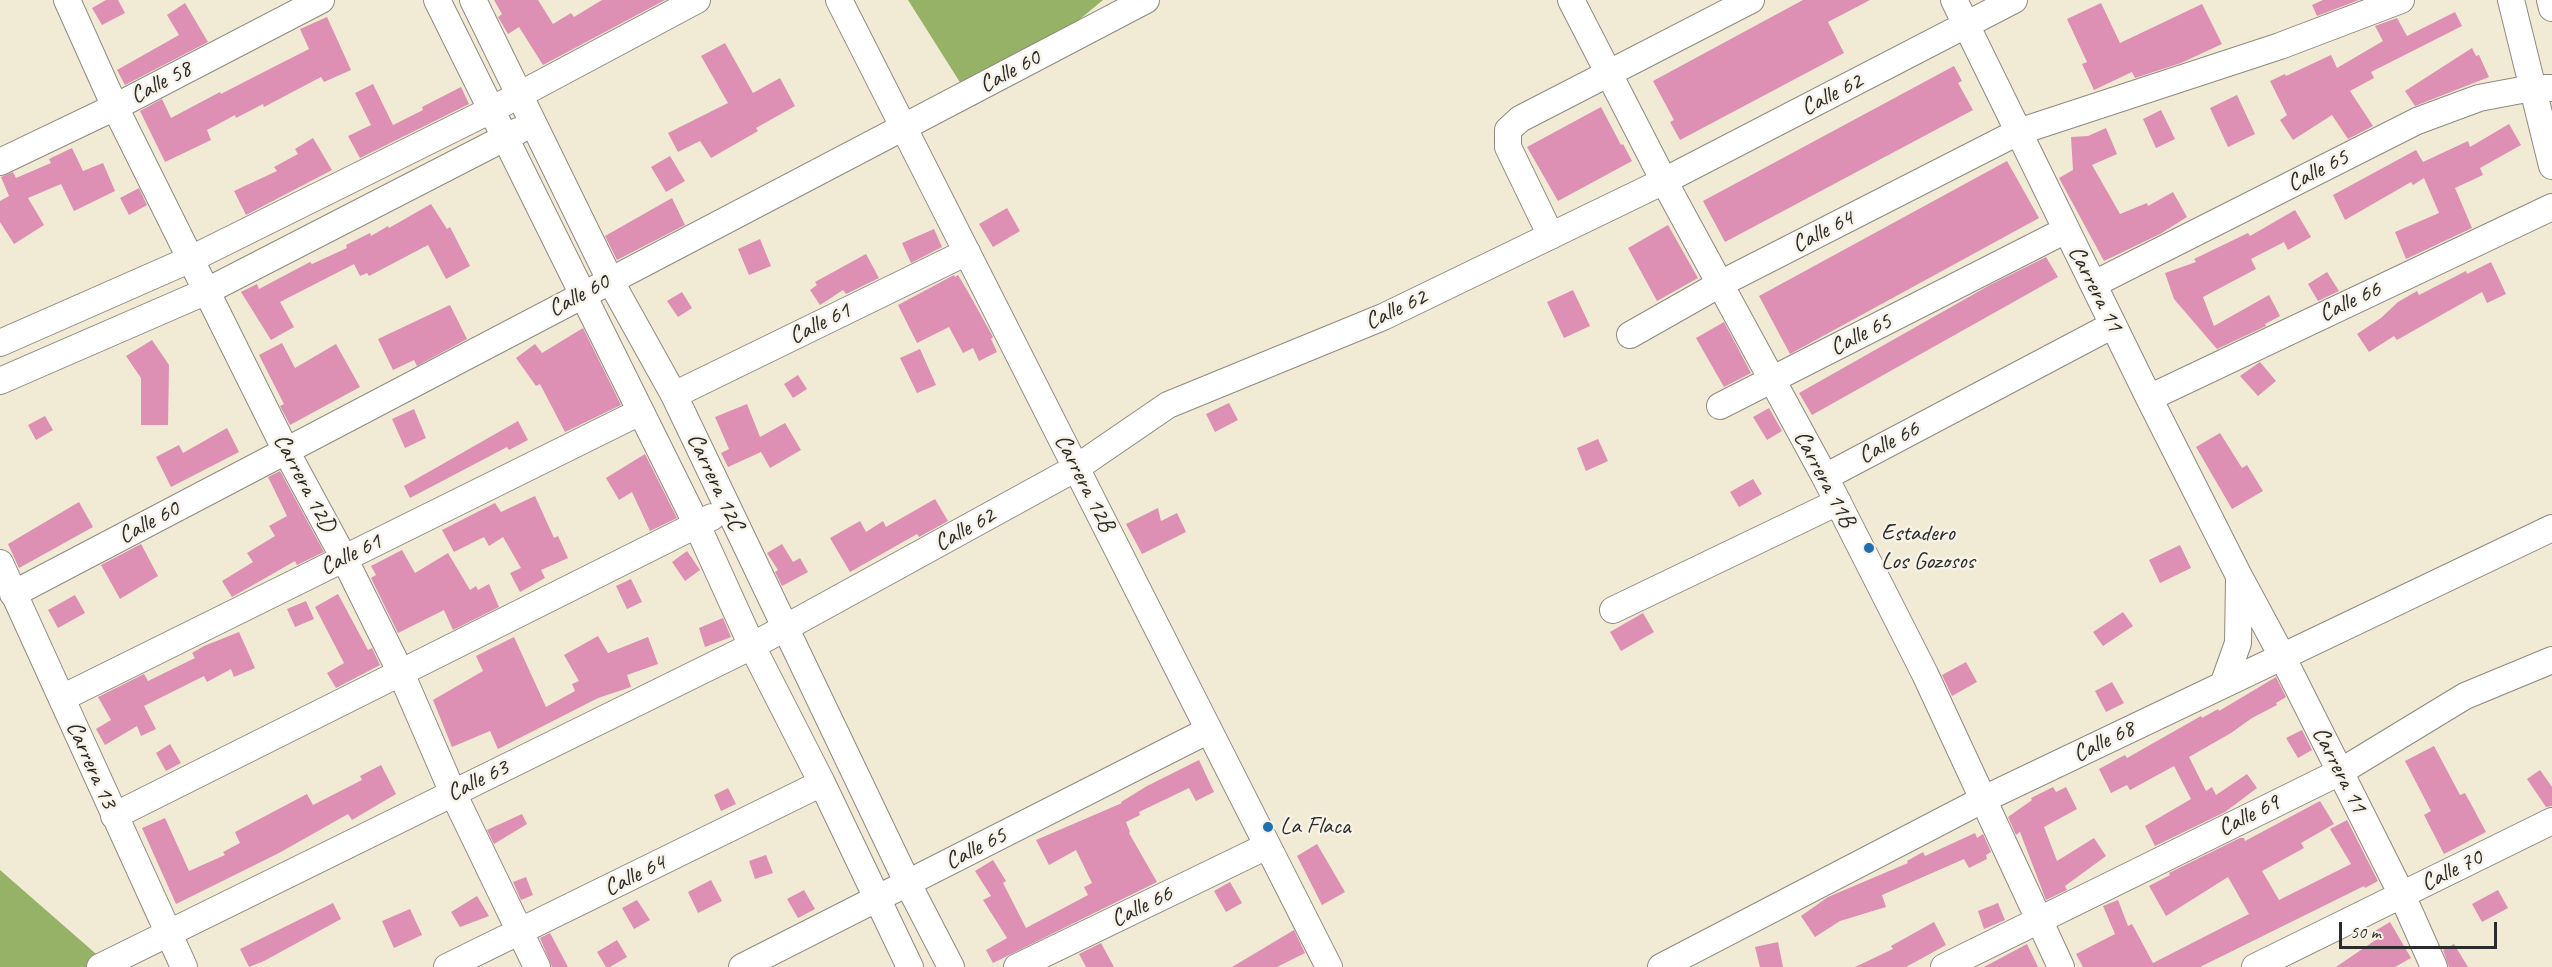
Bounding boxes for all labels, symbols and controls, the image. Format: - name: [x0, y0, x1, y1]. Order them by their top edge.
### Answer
- street label: Calle 60: [974, 44, 1046, 100]
- street label: Calle 58: [125, 55, 197, 111]
- street label: Calle 62: [1796, 67, 1868, 123]
- street label: Calle 65: [2282, 143, 2354, 199]
- street label: Calle 64: [1787, 204, 1859, 260]
- street label: Carrera 11: [2061, 241, 2129, 337]
- street label: Calle 60: [543, 268, 615, 324]
- street label: Calle 66: [2314, 275, 2386, 329]
- street label: Calle 62: [1360, 283, 1432, 337]
- street label: Calle 61: [784, 297, 856, 351]
- street label: Calle 65: [1825, 307, 1897, 363]
- street label: Calle 66: [1853, 415, 1925, 471]
- street label: Carrera 11B: [1787, 426, 1861, 532]
- street label: Carrera 12D: [266, 429, 342, 537]
- street label: Carrera 12C: [680, 429, 750, 535]
- street label: Carrera 12B: [1047, 430, 1121, 536]
- street label: Calle 60: [113, 495, 185, 551]
- street label: Calle 62: [930, 502, 1000, 558]
- place label: Estadero Los Gozosos: [1881, 520, 1975, 576]
- street label: Calle 61: [315, 528, 387, 582]
- marker: Estadero Los Gozosos: [1862, 541, 1876, 555]
- street label: Calle 68: [2068, 715, 2140, 769]
- street label: Carrera 13: [59, 717, 123, 813]
- street label: Carrera 11: [2305, 722, 2373, 818]
- street label: Calle 63: [442, 754, 514, 808]
- street label: Calle 69: [2213, 789, 2285, 843]
- place label: La Flaca: [1280, 813, 1350, 841]
- marker: La Flaca: [1261, 820, 1275, 834]
- street label: Calle 65: [940, 821, 1012, 877]
- street label: Calle 70: [2416, 844, 2488, 898]
- street label: Calle 64: [599, 849, 671, 903]
- street label: Calle 66: [1106, 880, 1178, 934]
- scale bar: [2342, 910, 2500, 948]
- text: 50 m: [2350, 921, 2381, 943]

